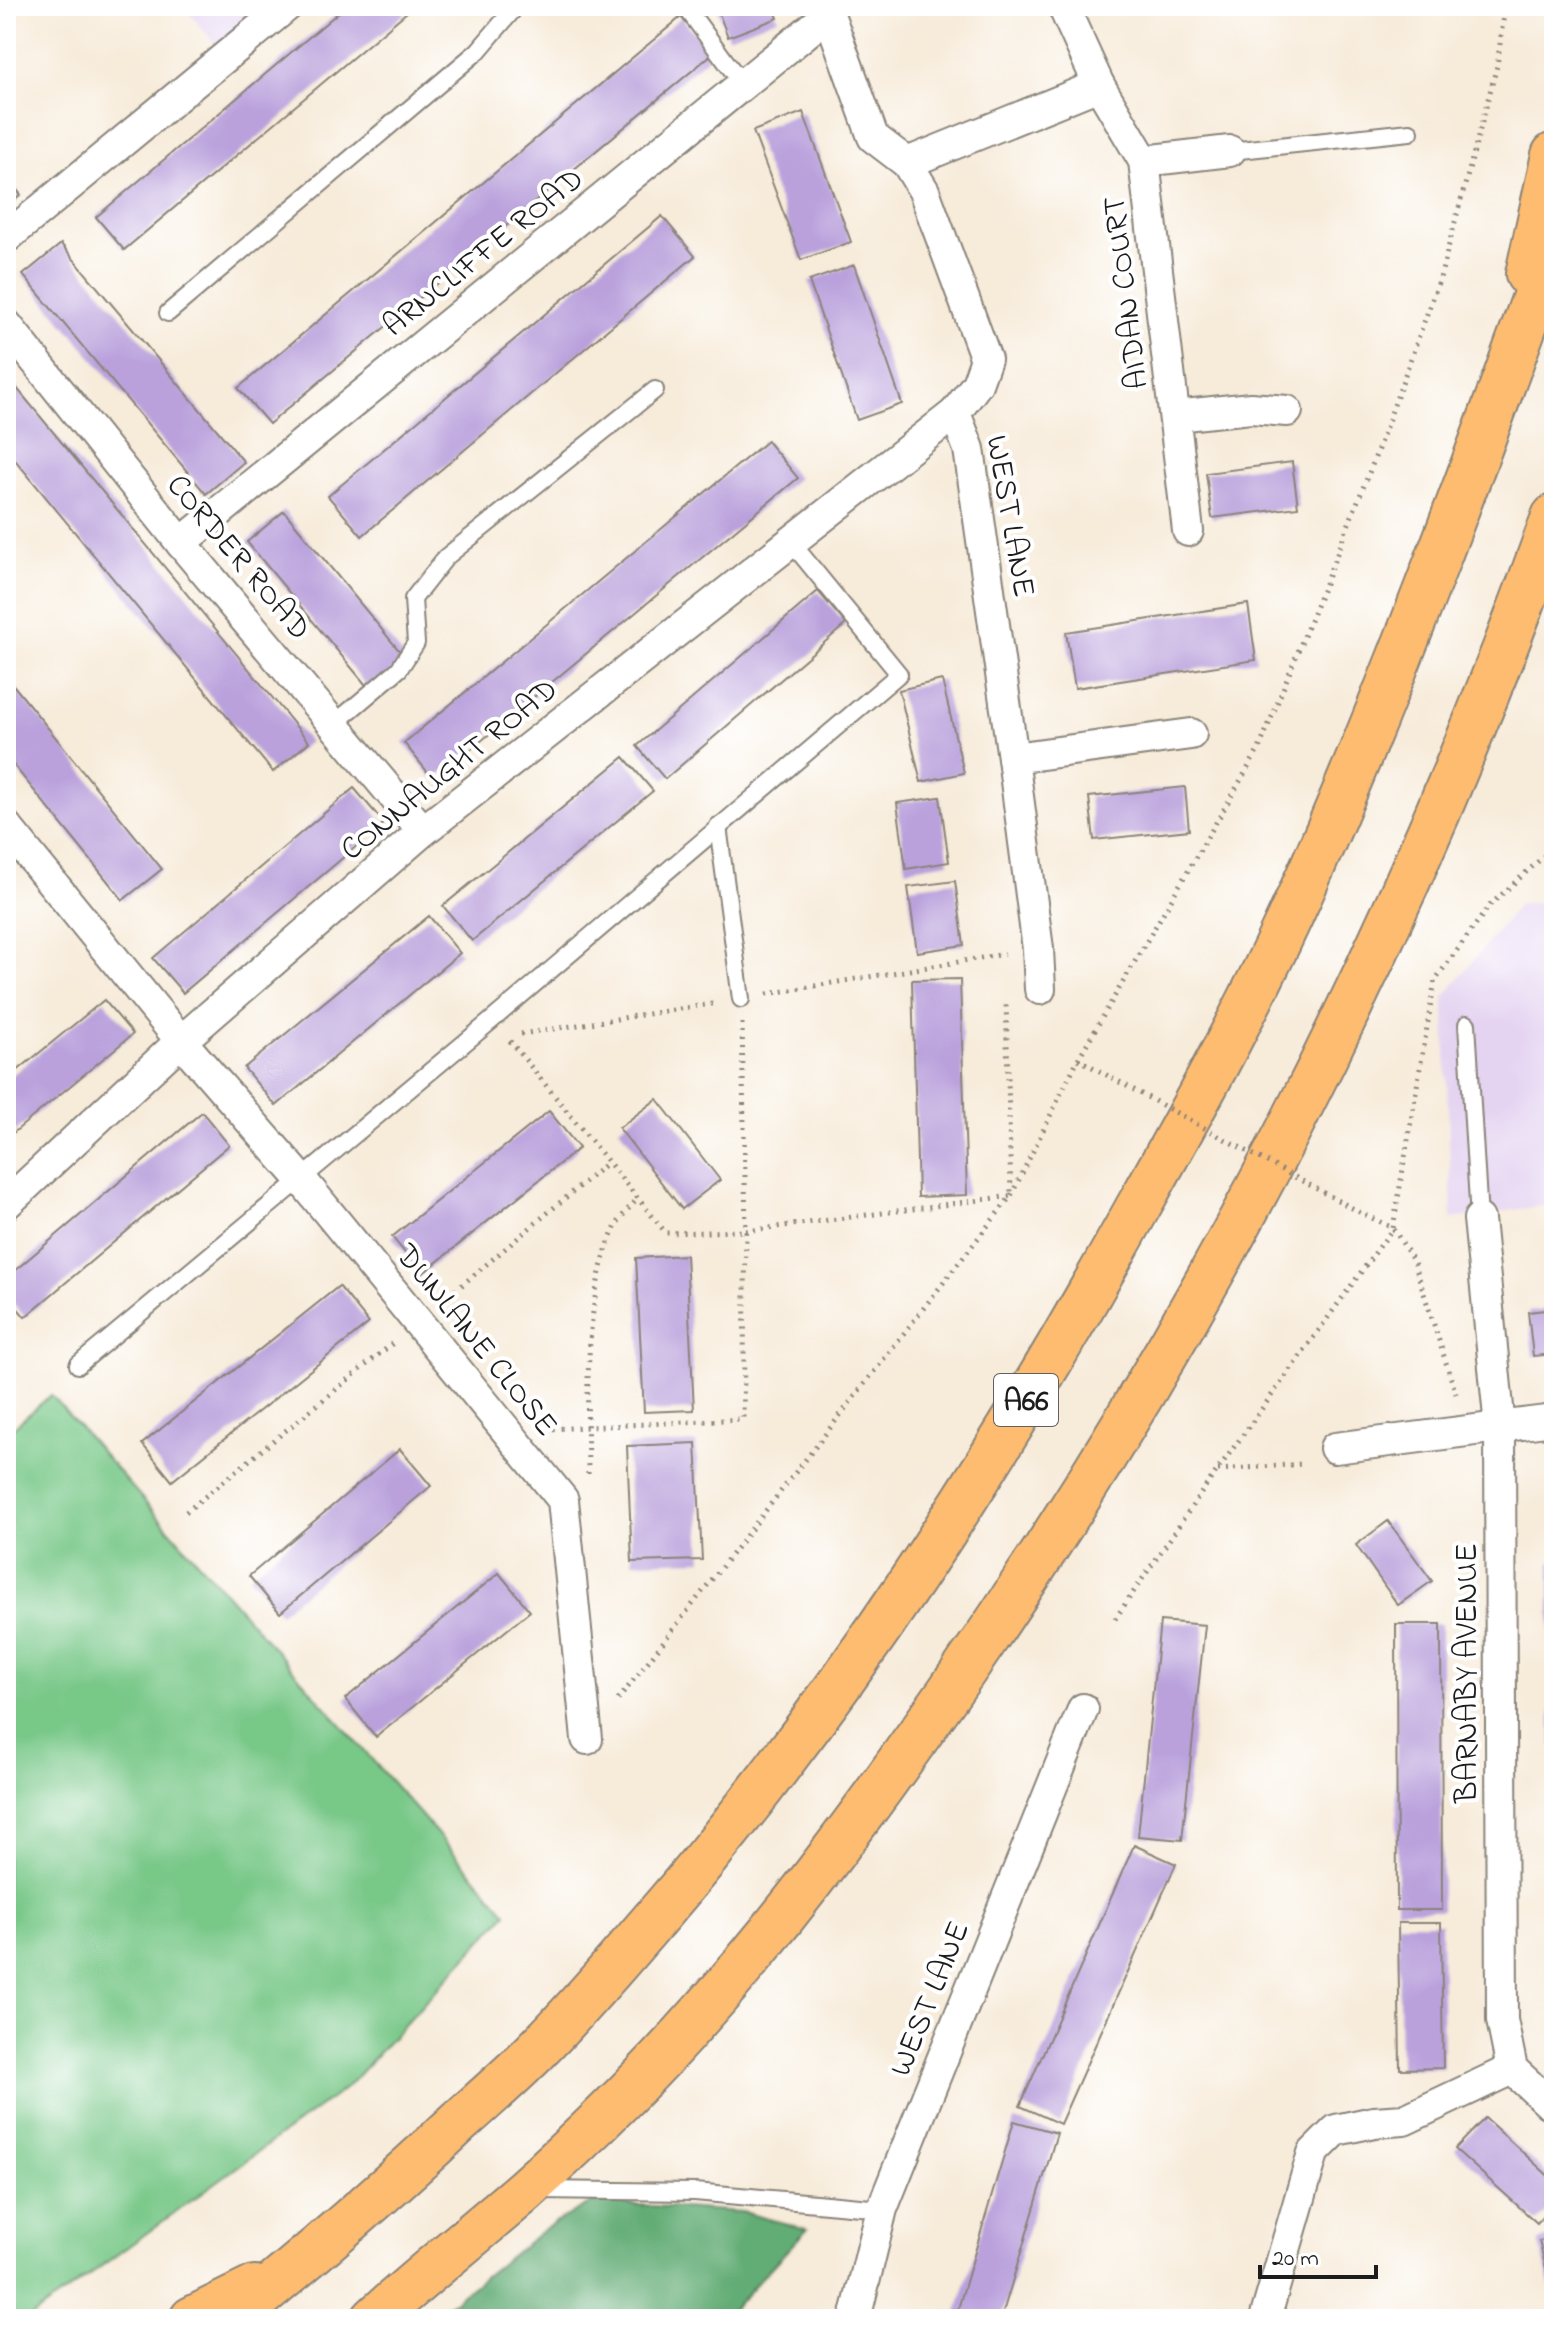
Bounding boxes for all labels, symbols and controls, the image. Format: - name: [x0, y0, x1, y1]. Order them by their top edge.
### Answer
- street label: ARNCLIFFE ROAD: [373, 158, 595, 350]
- street label: AIDAN COURT: [1092, 193, 1163, 392]
- street label: WEST LANE: [971, 432, 1046, 601]
- street label: CORDER ROAD: [154, 465, 321, 652]
- street label: CONNAUGHT ROAD: [331, 668, 569, 873]
- street label: DUNLANE CLOSE: [382, 1234, 568, 1448]
- road number: A66: [994, 1374, 1058, 1426]
- street label: BARNABY AVENUE: [1445, 1543, 1492, 1804]
- street label: WEST LANE: [879, 1915, 984, 2084]
- scale bar: [1260, 2229, 1376, 2279]
- text: 20 m: [1272, 2242, 1319, 2277]

